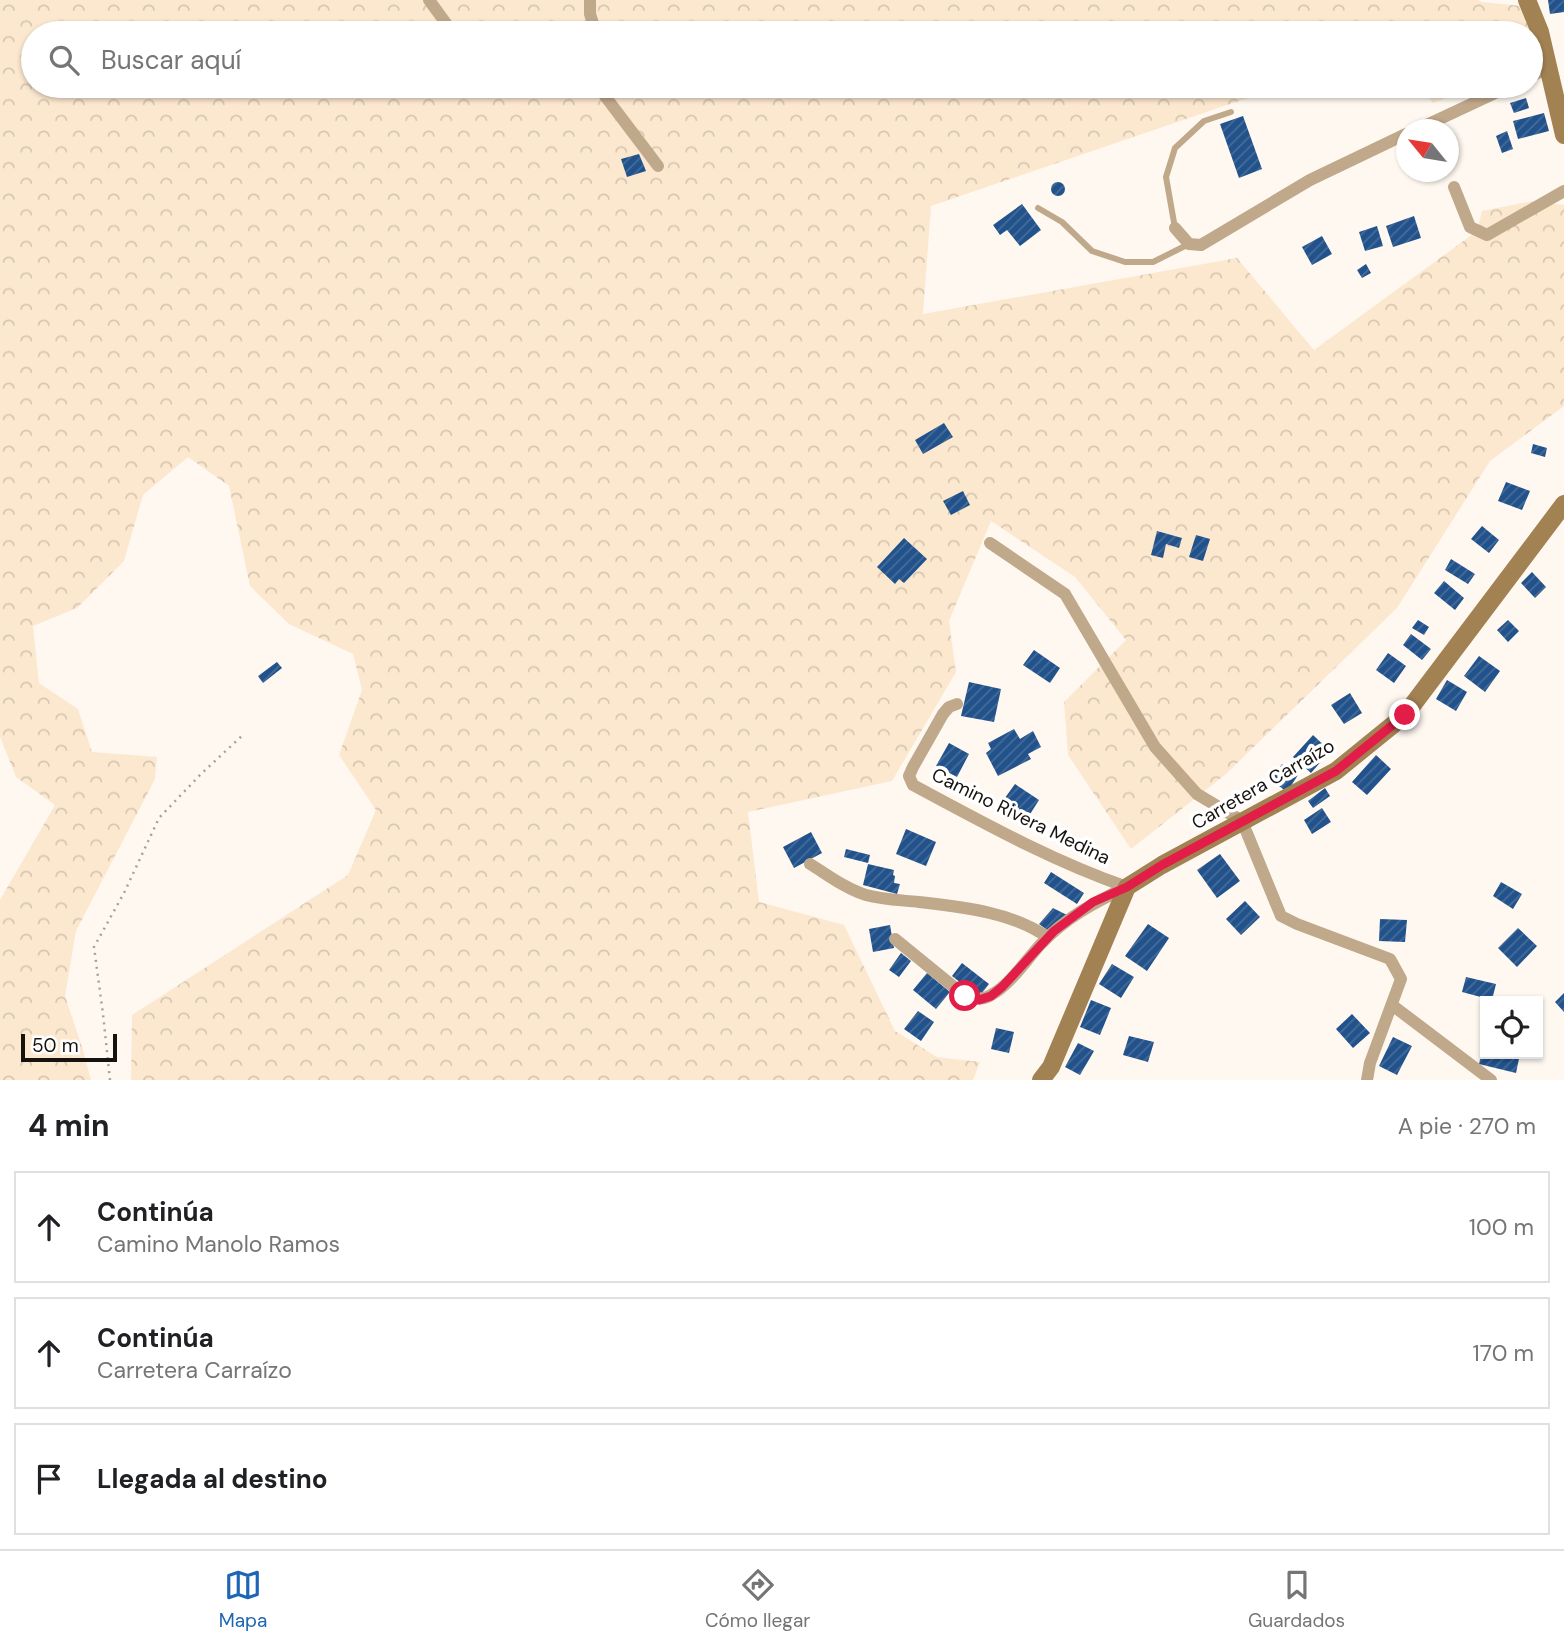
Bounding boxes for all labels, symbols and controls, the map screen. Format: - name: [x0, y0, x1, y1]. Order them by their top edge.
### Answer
- search box: [21, 21, 1543, 98]
- icon: search: [45, 41, 83, 79]
- text: Buscar aquí: [101, 43, 241, 77]
- north arrow: [1396, 119, 1459, 182]
- route end: [1389, 699, 1420, 730]
- street label: Carretera Carraízo: [1187, 733, 1339, 835]
- street label: Camino Rivera Medina: [928, 762, 1114, 870]
- route start: [949, 980, 980, 1011]
- map controls: [1480, 996, 1543, 1059]
- button: locate: [1480, 996, 1543, 1059]
- scale bar: [21, 1031, 117, 1063]
- text: 50 m: [32, 1033, 79, 1058]
- text: 4 min: [28, 1106, 110, 1145]
- text: A pie · 270 m: [1398, 1111, 1536, 1141]
- text: Continúa: [97, 1195, 214, 1229]
- icon: ahead: [30, 1208, 68, 1246]
- text: 100 m: [1469, 1212, 1534, 1242]
- text: Camino Manolo Ramos: [97, 1229, 340, 1259]
- text: Continúa: [97, 1321, 214, 1355]
- icon: ahead: [30, 1334, 68, 1372]
- text: 170 m: [1473, 1338, 1534, 1368]
- text: Carretera Carraízo: [97, 1355, 292, 1385]
- icon: arrive: [30, 1460, 68, 1498]
- text: Llegada al destino: [97, 1462, 328, 1496]
- tab: Mapa: [219, 1566, 267, 1633]
- tab: Cómo llegar: [705, 1566, 810, 1633]
- tab: Guardados: [1248, 1566, 1345, 1633]

